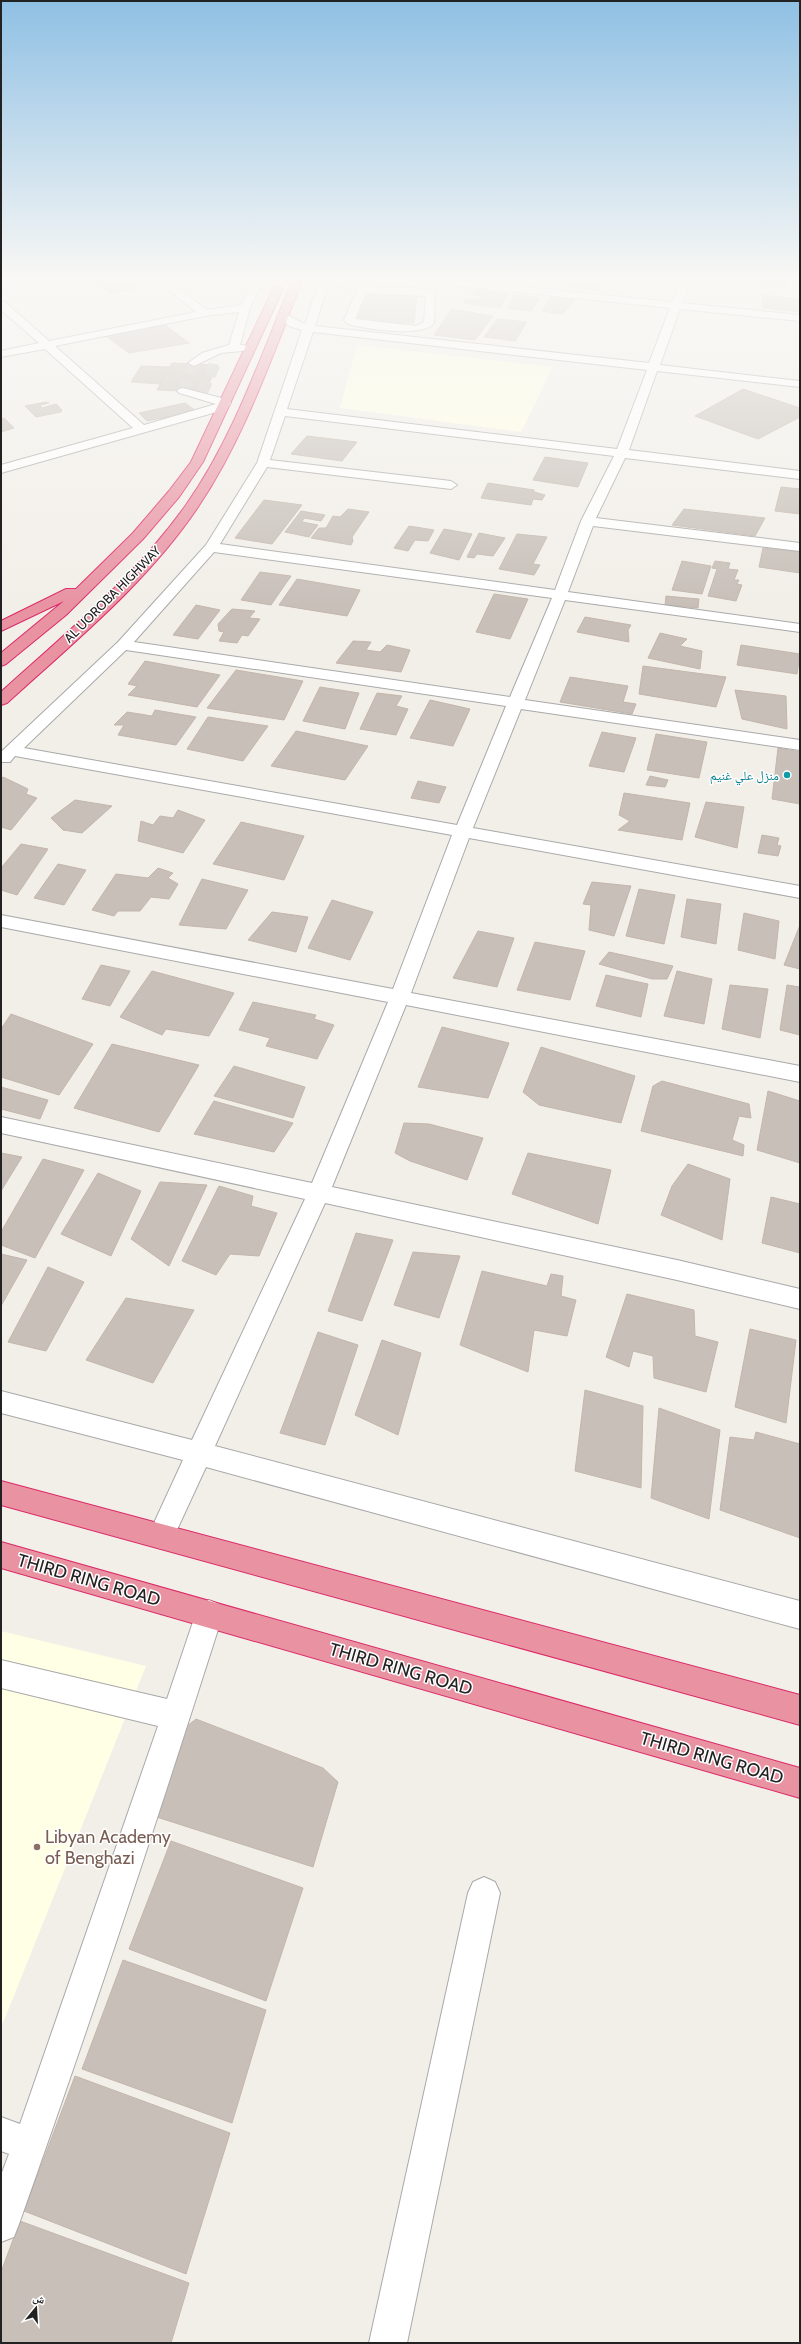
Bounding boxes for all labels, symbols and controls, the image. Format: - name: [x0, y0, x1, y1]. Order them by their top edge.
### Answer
- street label: AL UOROBA HIGHWAY: [60, 542, 164, 646]
- place label: منزل علي غنيم: [710, 767, 779, 786]
- marker: منزل علي غنيم: [782, 770, 792, 780]
- street label: THIRD RING ROAD: [15, 1549, 163, 1611]
- street label: THIRD RING ROAD: [327, 1638, 475, 1700]
- street label: THIRD RING ROAD: [638, 1727, 786, 1789]
- place label: Libyan Academy of Benghazi: [45, 1826, 171, 1869]
- marker: Libyan Academy of Benghazi: [32, 1842, 42, 1852]
- north arrow: [16, 2288, 56, 2328]
- text: ش: [31, 2290, 47, 2308]

